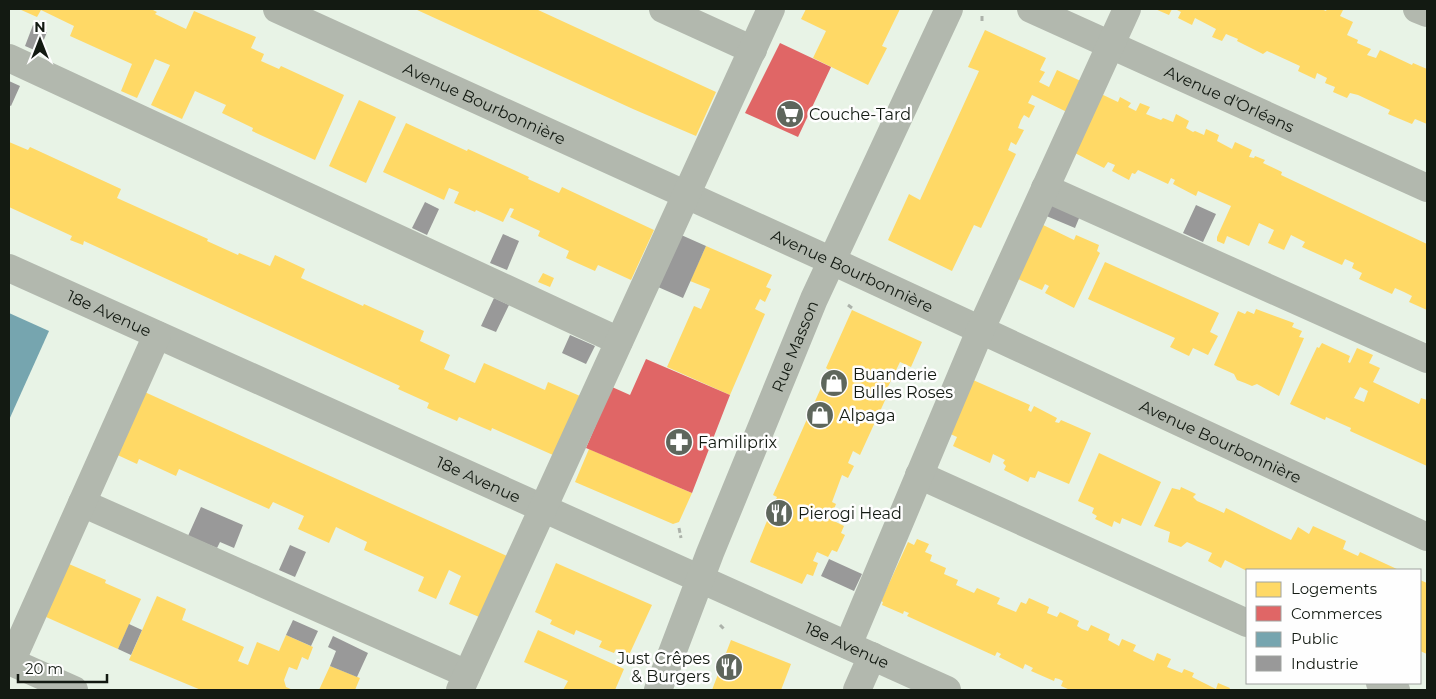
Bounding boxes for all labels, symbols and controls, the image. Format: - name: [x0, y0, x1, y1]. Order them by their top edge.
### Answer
- north arrow: [15, 15, 65, 65]
- text: N: [34, 18, 46, 36]
- street label: Avenue Bourbonnière: [400, 59, 569, 149]
- street label: Avenue d'Orléans: [1162, 62, 1297, 137]
- supermarket icon: Couche-Tard: [775, 99, 805, 129]
- place label: Couche-Tard: [809, 105, 911, 124]
- street label: Avenue Bourbonnière: [768, 226, 936, 317]
- street label: 18e Avenue: [64, 286, 154, 341]
- street label: Rue Masson: [768, 298, 822, 395]
- place label: Buanderie Bulles Roses: [853, 365, 953, 402]
- shop icon: Buanderie Bulles Roses: [819, 368, 849, 398]
- street label: Avenue Bourbonnière: [1137, 396, 1304, 487]
- shop icon: Alpaga: [805, 400, 835, 430]
- place label: Alpaga: [839, 406, 895, 425]
- pharmacy icon: Familiprix: [664, 427, 694, 457]
- place label: Familiprix: [698, 433, 778, 452]
- street label: 18e Avenue: [433, 453, 524, 507]
- restaurant icon: Pierogi Head: [764, 498, 794, 528]
- place label: Pierogi Head: [798, 504, 902, 523]
- legend: [1246, 569, 1421, 684]
- text: Logements: [1291, 579, 1377, 598]
- text: Commerces: [1291, 604, 1382, 623]
- street label: 18e Avenue: [802, 618, 892, 673]
- text: Public: [1291, 629, 1339, 648]
- place label: Just Crêpes & Burgers: [616, 649, 710, 686]
- scale bar: [18, 652, 106, 684]
- restaurant icon: Just Crêpes & Burgers: [714, 652, 744, 682]
- text: Industrie: [1291, 654, 1358, 673]
- text: 20 m: [25, 659, 63, 678]

